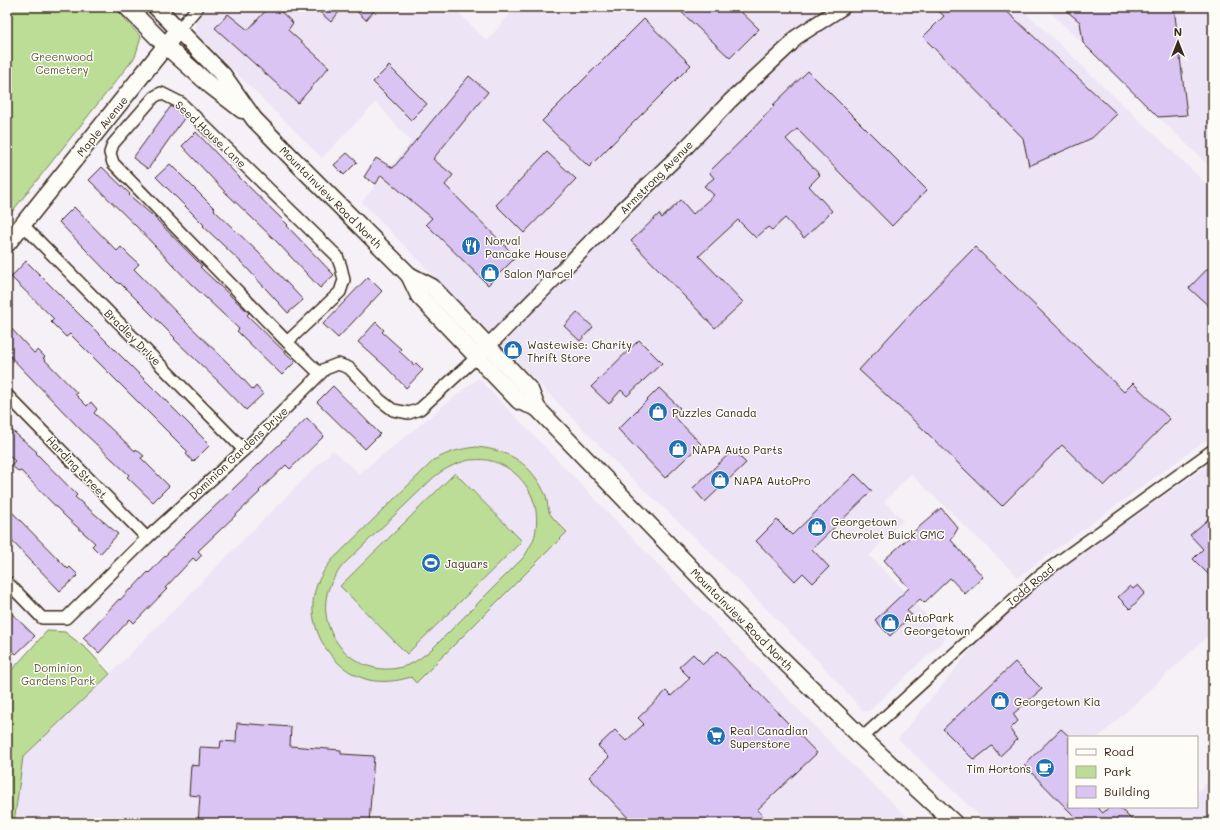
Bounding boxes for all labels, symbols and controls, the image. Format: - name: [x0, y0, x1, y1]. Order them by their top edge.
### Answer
- north arrow: [1158, 22, 1198, 62]
- text: N: [1174, 24, 1182, 39]
- park label: Greenwood Cemetery: [31, 49, 93, 77]
- street label: Maple Avenue: [73, 93, 131, 159]
- street label: Seed House Lane: [172, 97, 250, 171]
- street label: Armstrong Avenue: [616, 137, 696, 217]
- street label: Mountainview Road North: [277, 143, 385, 251]
- place label: Norval Pancake House: [485, 233, 567, 261]
- restaurant icon: Norval Pancake House: [460, 235, 482, 257]
- shop icon: Salon Marcel: [479, 262, 501, 284]
- place label: Salon Marcel: [504, 266, 573, 281]
- street label: Bradley Drive: [102, 306, 165, 369]
- place label: Wastewise: Charity Thrift Store: [527, 337, 632, 365]
- shop icon: Wastewise: Charity Thrift Store: [502, 339, 524, 361]
- shop icon: Puzzles Canada: [647, 401, 669, 423]
- street label: Dominion Gardens Drive: [185, 403, 291, 503]
- place label: Puzzles Canada: [672, 405, 757, 420]
- street label: Harding Street: [43, 432, 111, 502]
- shop icon: NAPA Auto Parts: [667, 438, 689, 460]
- place label: NAPA Auto Parts: [692, 442, 783, 457]
- shop icon: NAPA AutoPro: [709, 469, 731, 491]
- place label: NAPA AutoPro: [734, 473, 811, 488]
- place label: Georgetown Chevrolet Buick GMC: [831, 514, 945, 542]
- shop icon: Georgetown Chevrolet Buick GMC: [806, 516, 828, 538]
- sports icon: Jaguars: [420, 552, 442, 574]
- place label: Jaguars: [445, 556, 488, 571]
- street label: Todd Road: [1003, 561, 1057, 609]
- street label: Mountainview Road North: [688, 565, 796, 673]
- place label: AutoPark Georgetown: [904, 610, 970, 638]
- shop icon: AutoPark Georgetown: [879, 612, 901, 634]
- park label: Dominion Gardens Park: [21, 660, 95, 688]
- shop icon: Georgetown Kia: [989, 690, 1011, 712]
- place label: Georgetown Kia: [1014, 694, 1101, 709]
- place label: Real Canadian Superstore: [730, 723, 808, 751]
- supermarket icon: Real Canadian Superstore: [705, 725, 727, 747]
- legend: [1068, 736, 1198, 808]
- text: Road: [1104, 743, 1134, 759]
- cafe icon: Tim Hortons: [1034, 757, 1056, 779]
- place label: Tim Hortons: [967, 761, 1031, 776]
- text: Park: [1104, 763, 1131, 779]
- text: Building: [1104, 783, 1150, 799]

